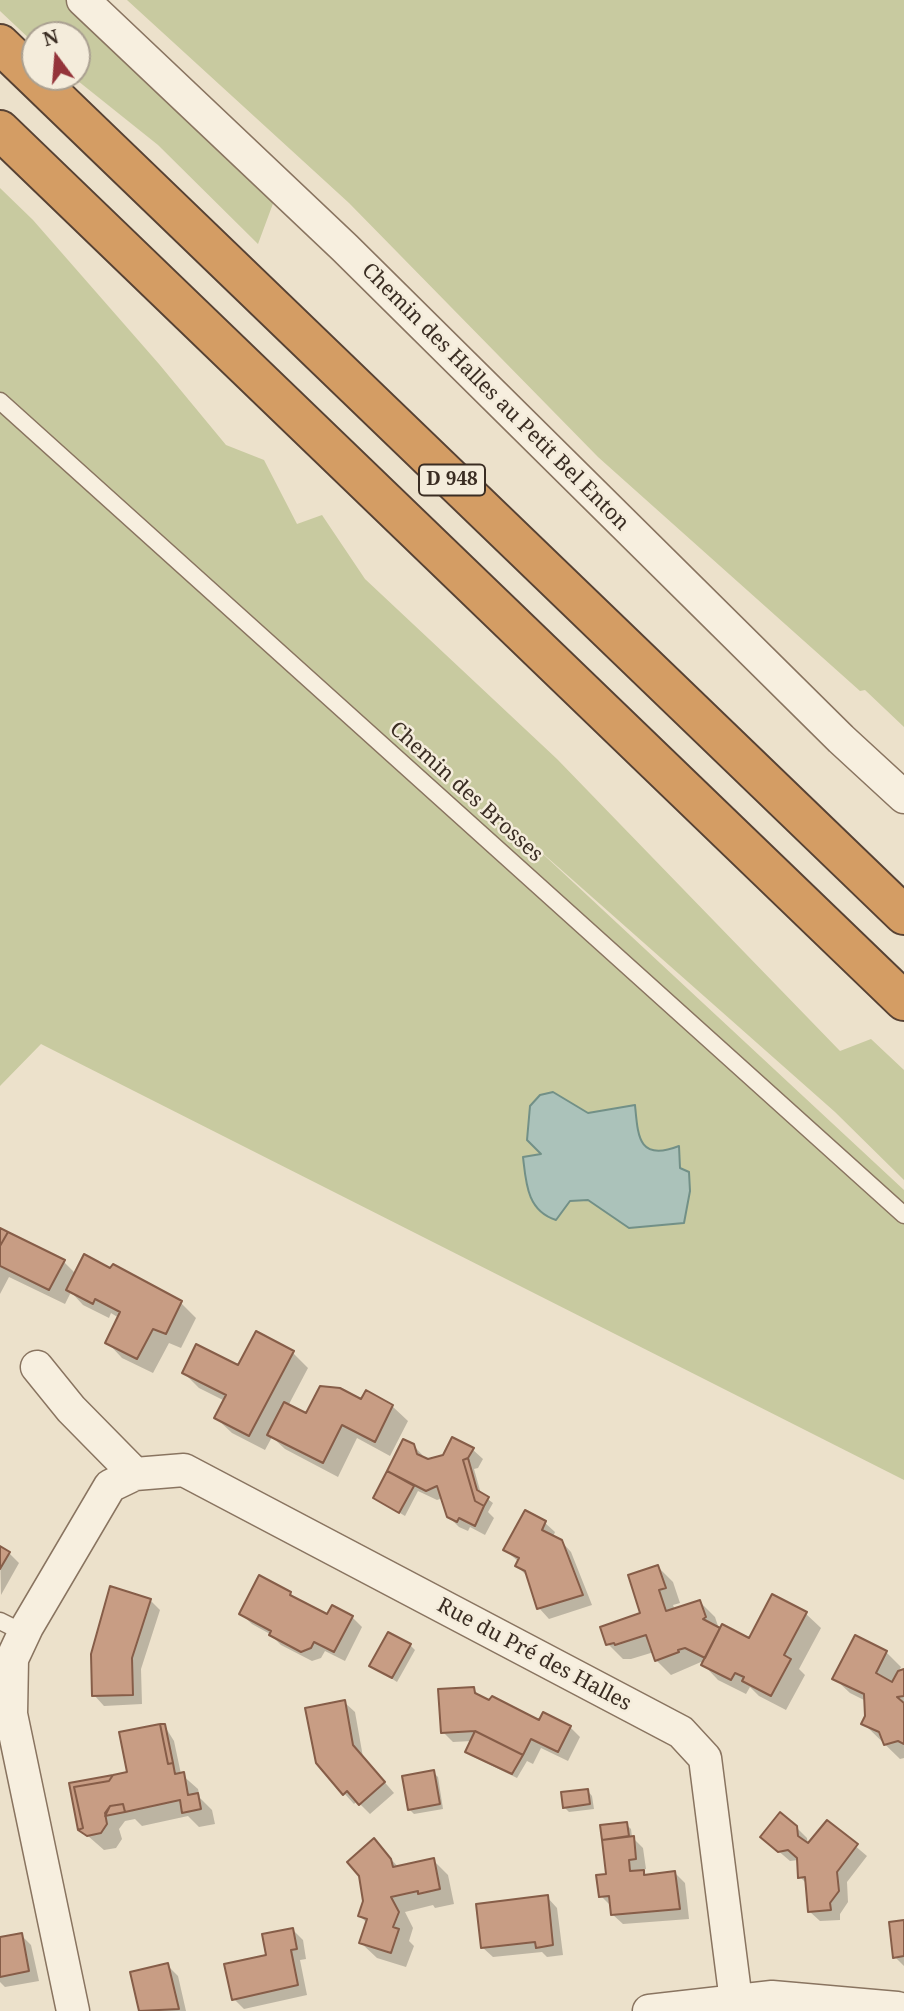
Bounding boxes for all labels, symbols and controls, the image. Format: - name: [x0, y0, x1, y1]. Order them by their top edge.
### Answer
- north arrow: [21, 21, 91, 91]
- text: N: [40, 23, 62, 52]
- street label: Chemin des Halles au Petit Bel Enton: [356, 258, 634, 536]
- road number: D 948: [419, 464, 485, 495]
- street label: Chemin des Brosses: [384, 717, 548, 867]
- street label: Rue du Pré des Halles: [433, 1593, 635, 1717]

